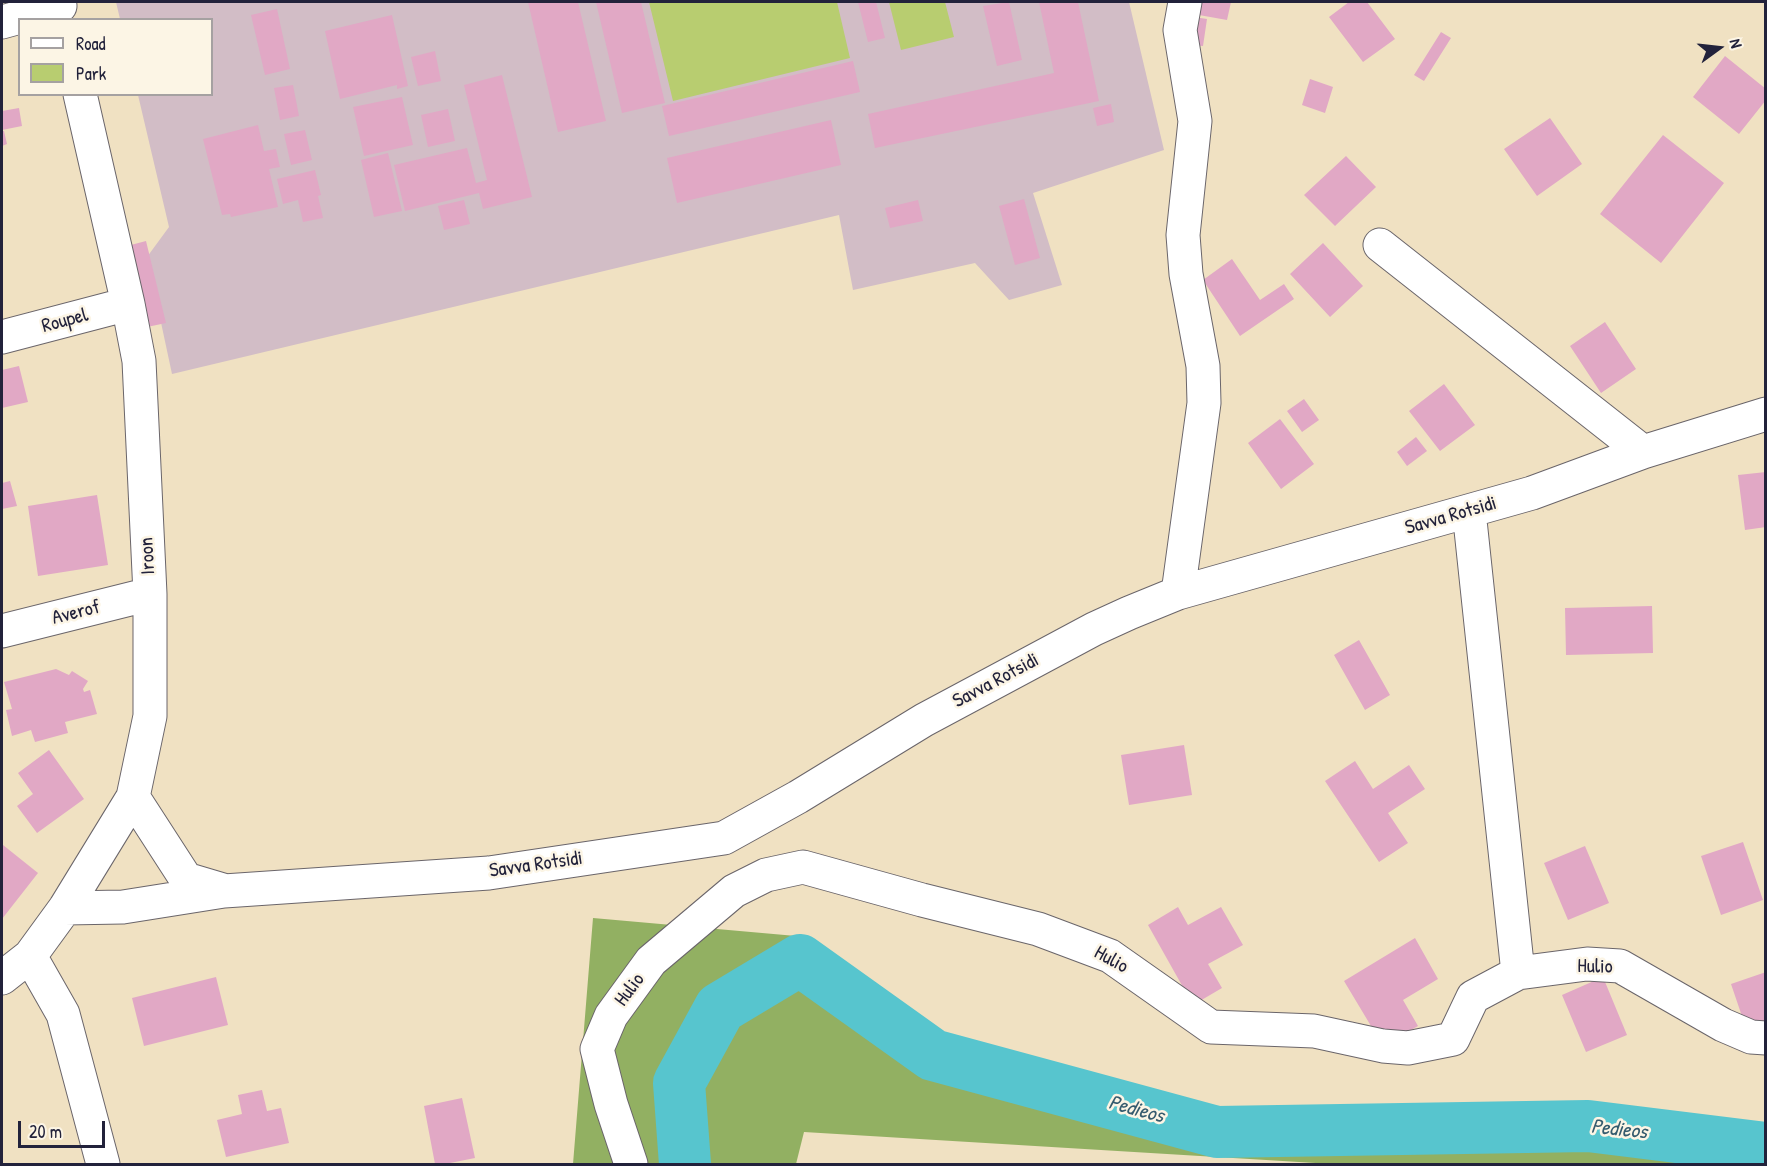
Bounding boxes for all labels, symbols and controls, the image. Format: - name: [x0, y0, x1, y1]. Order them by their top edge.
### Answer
- legend: [18, 18, 213, 96]
- north arrow: [1689, 18, 1749, 78]
- text: Road: [76, 31, 106, 56]
- text: N: [1725, 36, 1748, 50]
- text: Park: [76, 61, 106, 86]
- street label: Roupel: [39, 303, 91, 339]
- street label: Savva Rotsidi: [1403, 492, 1499, 540]
- street label: Iroon: [135, 537, 161, 575]
- street label: Averof: [49, 595, 103, 631]
- street label: Savva Rotsidi: [949, 648, 1043, 714]
- street label: Savva Rotsidi: [488, 847, 584, 883]
- street label: Hulio: [1090, 941, 1132, 979]
- street label: Hulio: [1577, 955, 1613, 979]
- street label: Hulio: [610, 969, 650, 1011]
- water label: Pedieos: [1106, 1091, 1166, 1129]
- scale bar: [21, 1109, 108, 1147]
- water label: Pedieos: [1590, 1115, 1648, 1145]
- text: 20 m: [29, 1119, 62, 1144]

